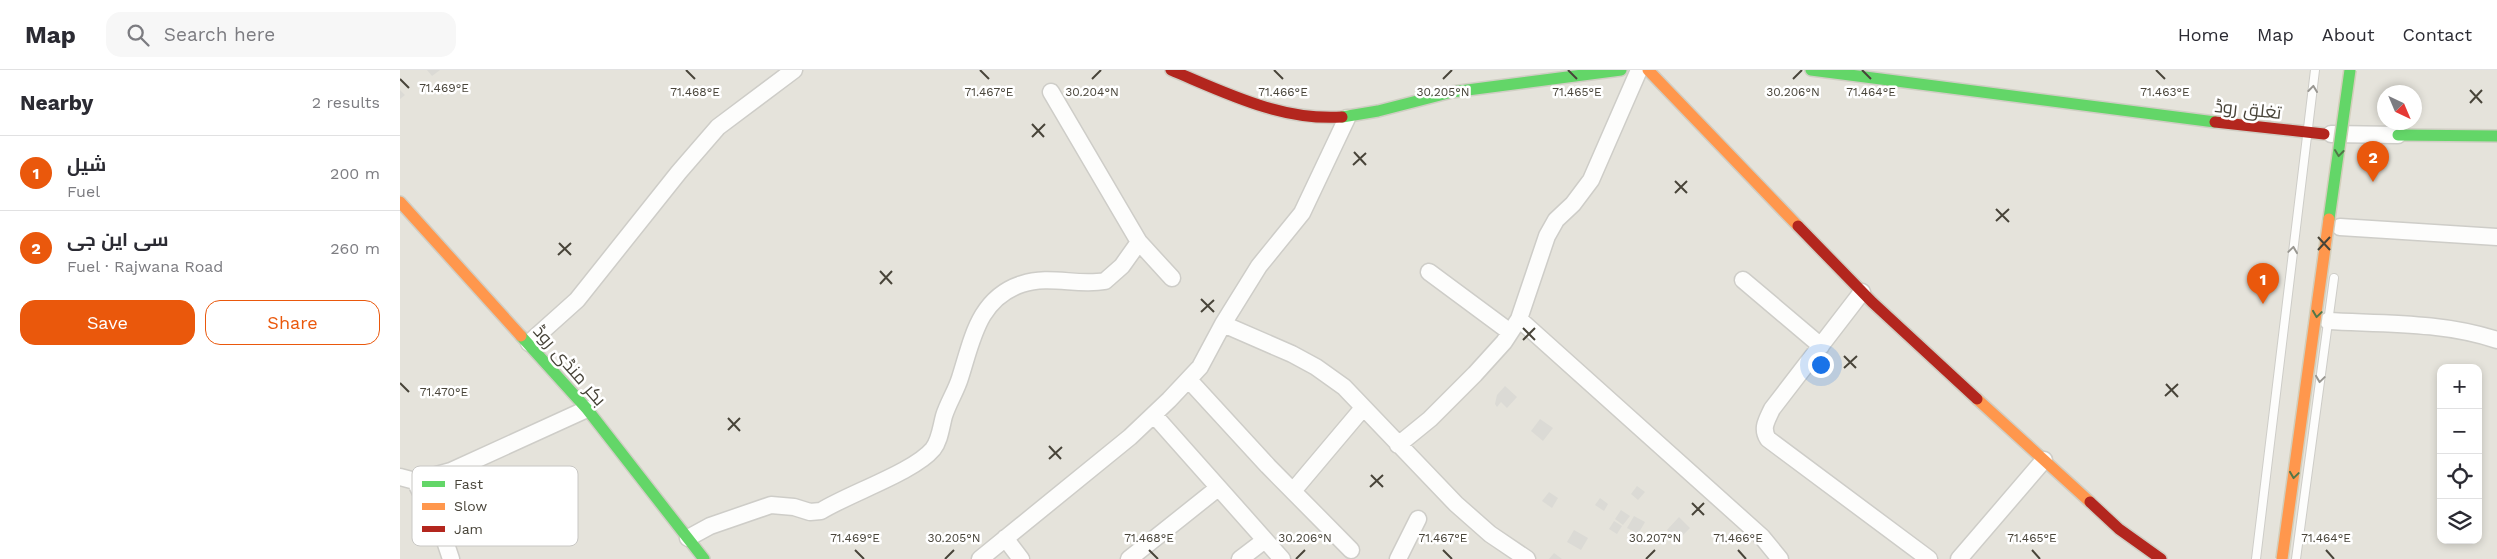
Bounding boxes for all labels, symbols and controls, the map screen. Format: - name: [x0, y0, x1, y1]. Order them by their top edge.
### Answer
- search box: [106, 12, 456, 57]
- text: Map: [25, 21, 76, 49]
- icon: search: [124, 21, 152, 49]
- text: Search here: [164, 23, 275, 46]
- text: Home: [2178, 24, 2229, 45]
- text: Map: [2257, 24, 2294, 45]
- text: About: [2322, 24, 2374, 45]
- text: Contact: [2402, 24, 2472, 45]
- text: 71.469°E: [419, 81, 469, 95]
- one-way arrow: [2307, 84, 2318, 92]
- text: 71.468°E: [670, 85, 720, 99]
- text: 71.467°E: [965, 85, 1014, 99]
- text: 30.204°N: [1065, 85, 1119, 99]
- text: 71.466°E: [1258, 85, 1308, 99]
- text: 30.205°N: [1416, 85, 1470, 99]
- text: 71.465°E: [1552, 85, 1602, 99]
- text: 30.206°N: [1766, 85, 1820, 99]
- text: 71.464°E: [1846, 85, 1896, 99]
- text: 71.463°E: [2140, 85, 2190, 99]
- north arrow: [2377, 85, 2422, 130]
- text: Nearby: [20, 90, 93, 115]
- text: 2 results: [312, 93, 380, 112]
- street label: تغلق روڈ: [2213, 95, 2283, 125]
- pin: 2: [2357, 141, 2389, 182]
- one-way arrow: [2334, 149, 2345, 157]
- text: شیل: [67, 153, 106, 176]
- text: 1: [33, 164, 39, 183]
- text: 200 m: [330, 164, 380, 183]
- text: Fuel: [67, 182, 100, 201]
- text: سی این جی: [67, 228, 168, 251]
- text: 2: [31, 239, 41, 258]
- text: 260 m: [330, 239, 380, 258]
- one-way arrow: [2287, 246, 2298, 254]
- text: Fuel · Rajwana Road: [67, 257, 223, 276]
- pin: 1: [2247, 263, 2279, 304]
- button: Save: [20, 300, 195, 345]
- button: Share: [205, 300, 380, 345]
- one-way arrow: [2312, 310, 2322, 318]
- street label: بکر منڈی روڈ: [528, 320, 611, 410]
- your location: [1808, 352, 1834, 378]
- map controls: [2437, 364, 2482, 544]
- button: +: [2437, 364, 2482, 409]
- one-way arrow: [2316, 374, 2326, 383]
- text: 71.470°E: [420, 385, 469, 399]
- button: −: [2437, 409, 2482, 454]
- button: locate: [2437, 454, 2482, 499]
- legend: [412, 466, 578, 546]
- one-way arrow: [2289, 471, 2299, 479]
- text: Fast: [454, 476, 483, 492]
- text: Slow: [454, 498, 487, 514]
- button: layers: [2437, 499, 2482, 544]
- text: Jam: [454, 521, 483, 537]
- text: 71.469°E: [830, 531, 880, 545]
- text: 30.205°N: [927, 531, 981, 545]
- text: 71.468°E: [1124, 531, 1174, 545]
- text: 30.206°N: [1278, 531, 1332, 545]
- text: 71.467°E: [1419, 531, 1468, 545]
- text: 30.207°N: [1629, 531, 1681, 545]
- text: 71.466°E: [1713, 531, 1763, 545]
- text: 71.465°E: [2007, 531, 2057, 545]
- text: 71.464°E: [2301, 531, 2351, 545]

